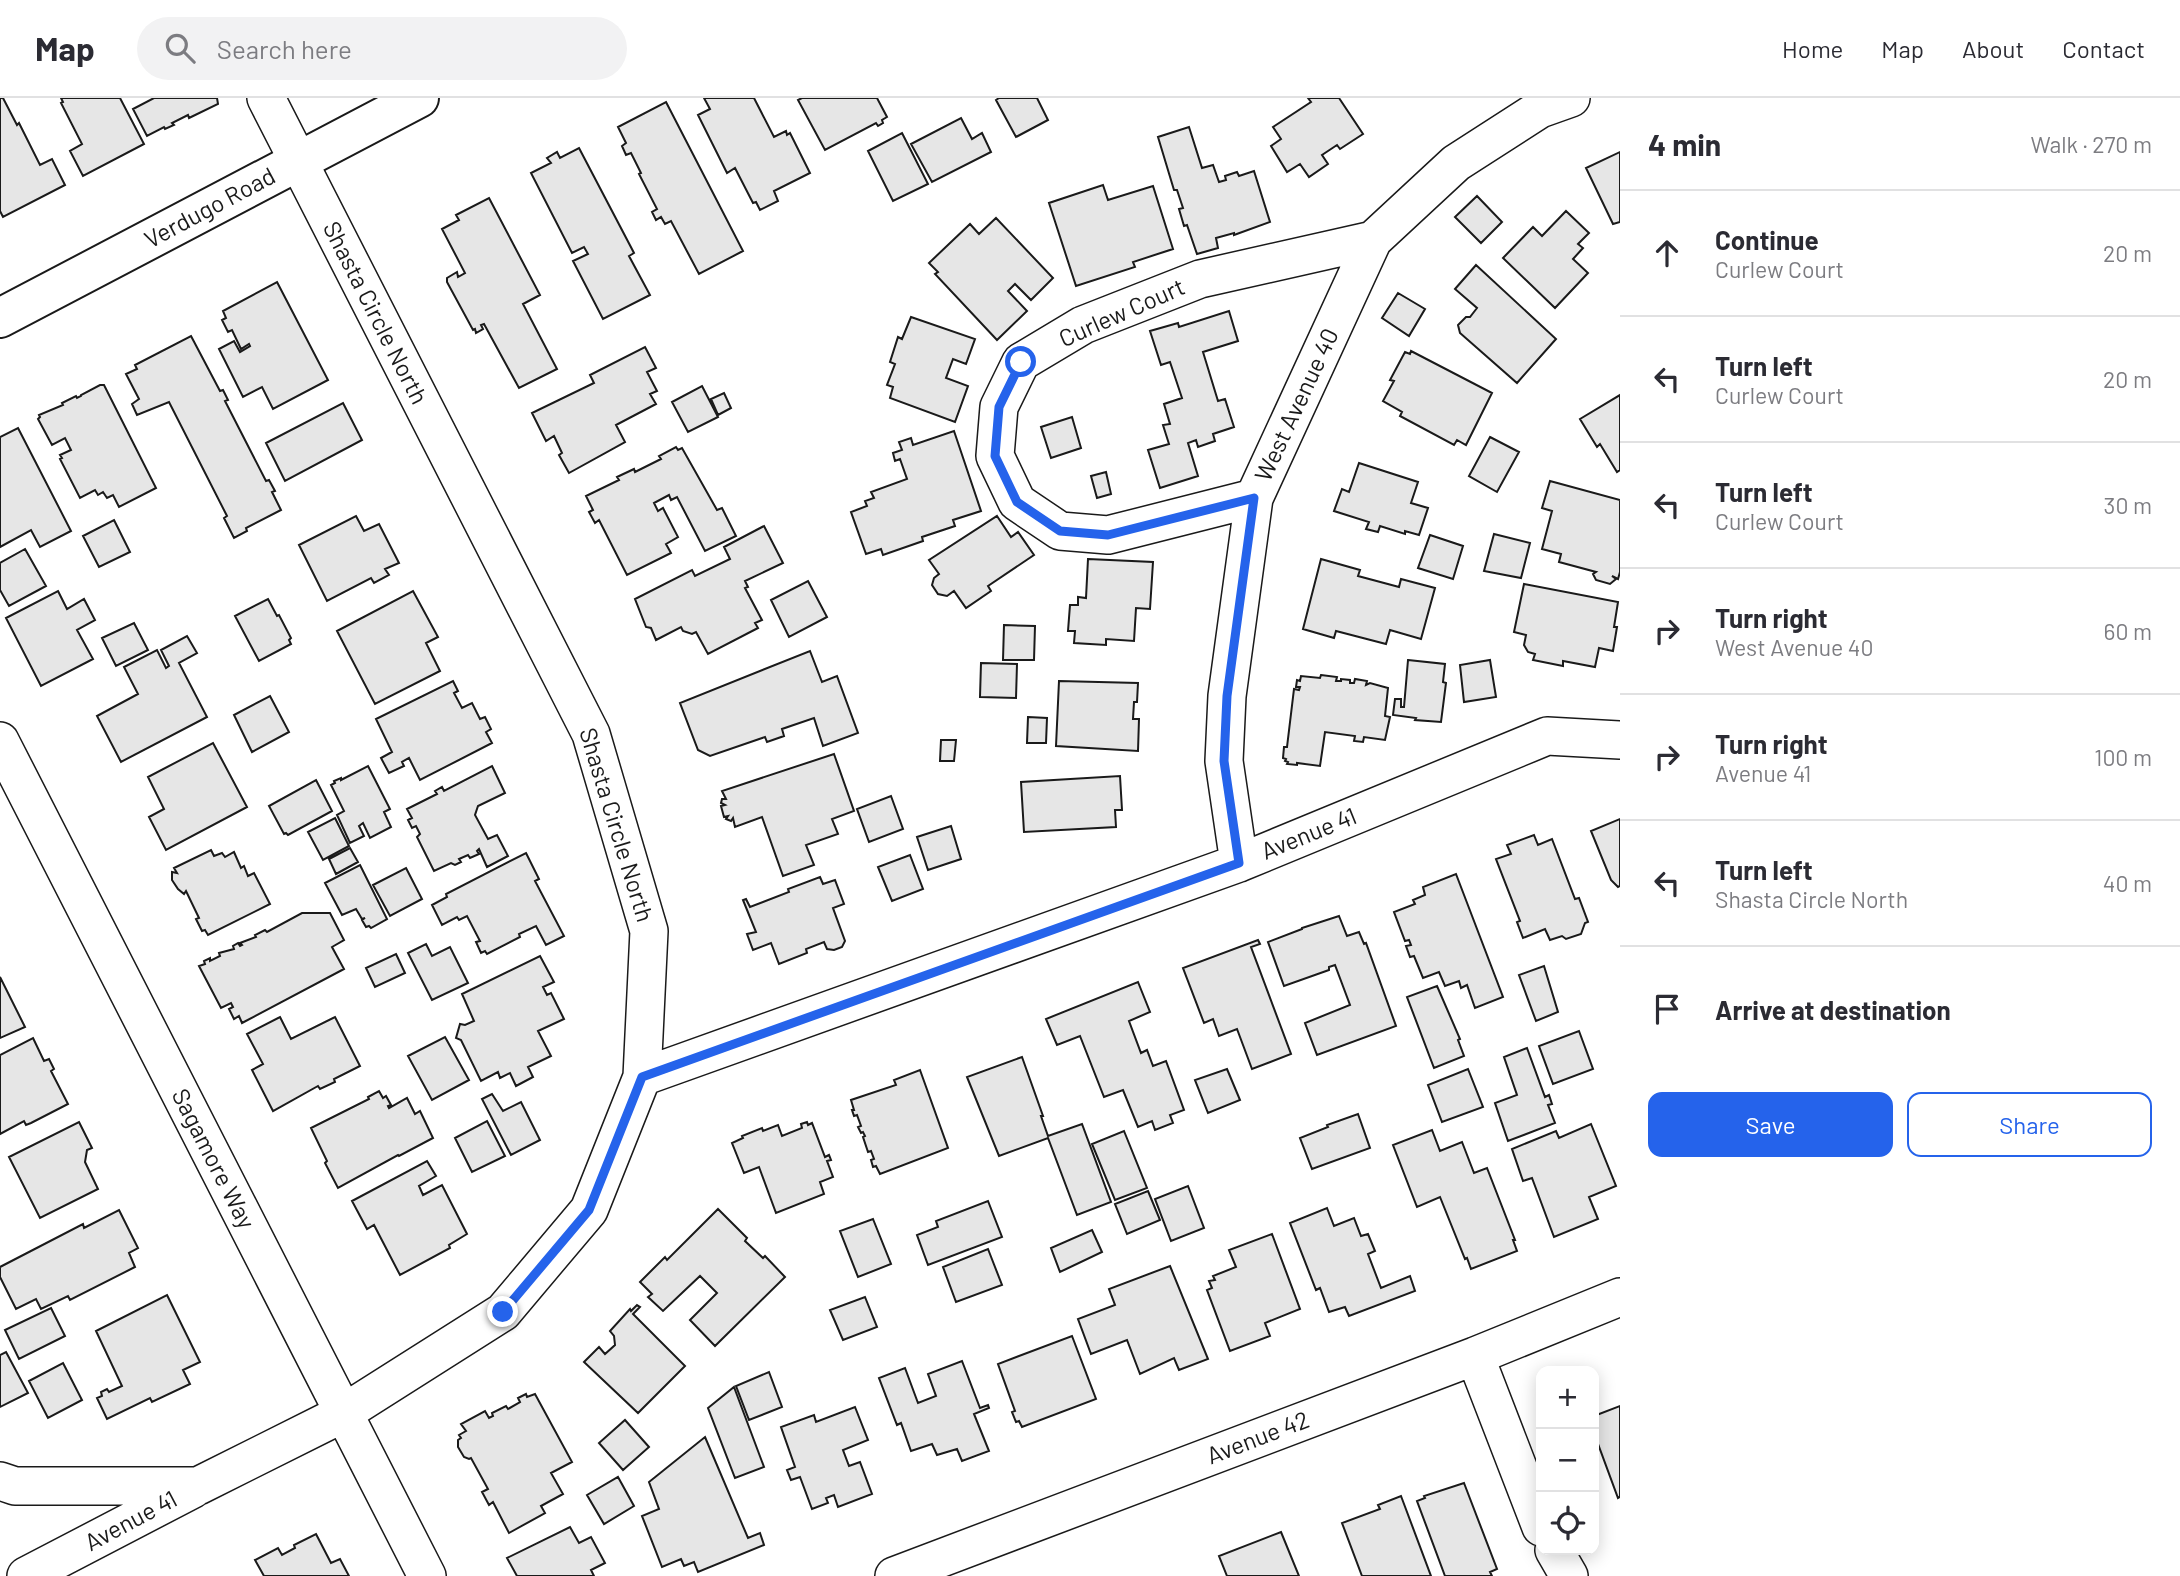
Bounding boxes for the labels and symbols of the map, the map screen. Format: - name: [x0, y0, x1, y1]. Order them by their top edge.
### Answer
- street label: Verdugo Road: [139, 160, 280, 253]
- street label: Shasta Circle North: [318, 216, 435, 409]
- street label: Curlew Court: [1054, 271, 1189, 352]
- street label: West Avenue 40: [1248, 323, 1344, 485]
- route start: [1005, 346, 1036, 377]
- street label: Shasta Circle North: [574, 724, 661, 925]
- street label: Avenue 41: [1256, 800, 1360, 865]
- street label: Sagamore Way: [167, 1083, 262, 1233]
- route end: [487, 1296, 518, 1327]
- street label: Avenue 42: [1202, 1404, 1313, 1469]
- street label: Avenue 41: [79, 1483, 181, 1556]

